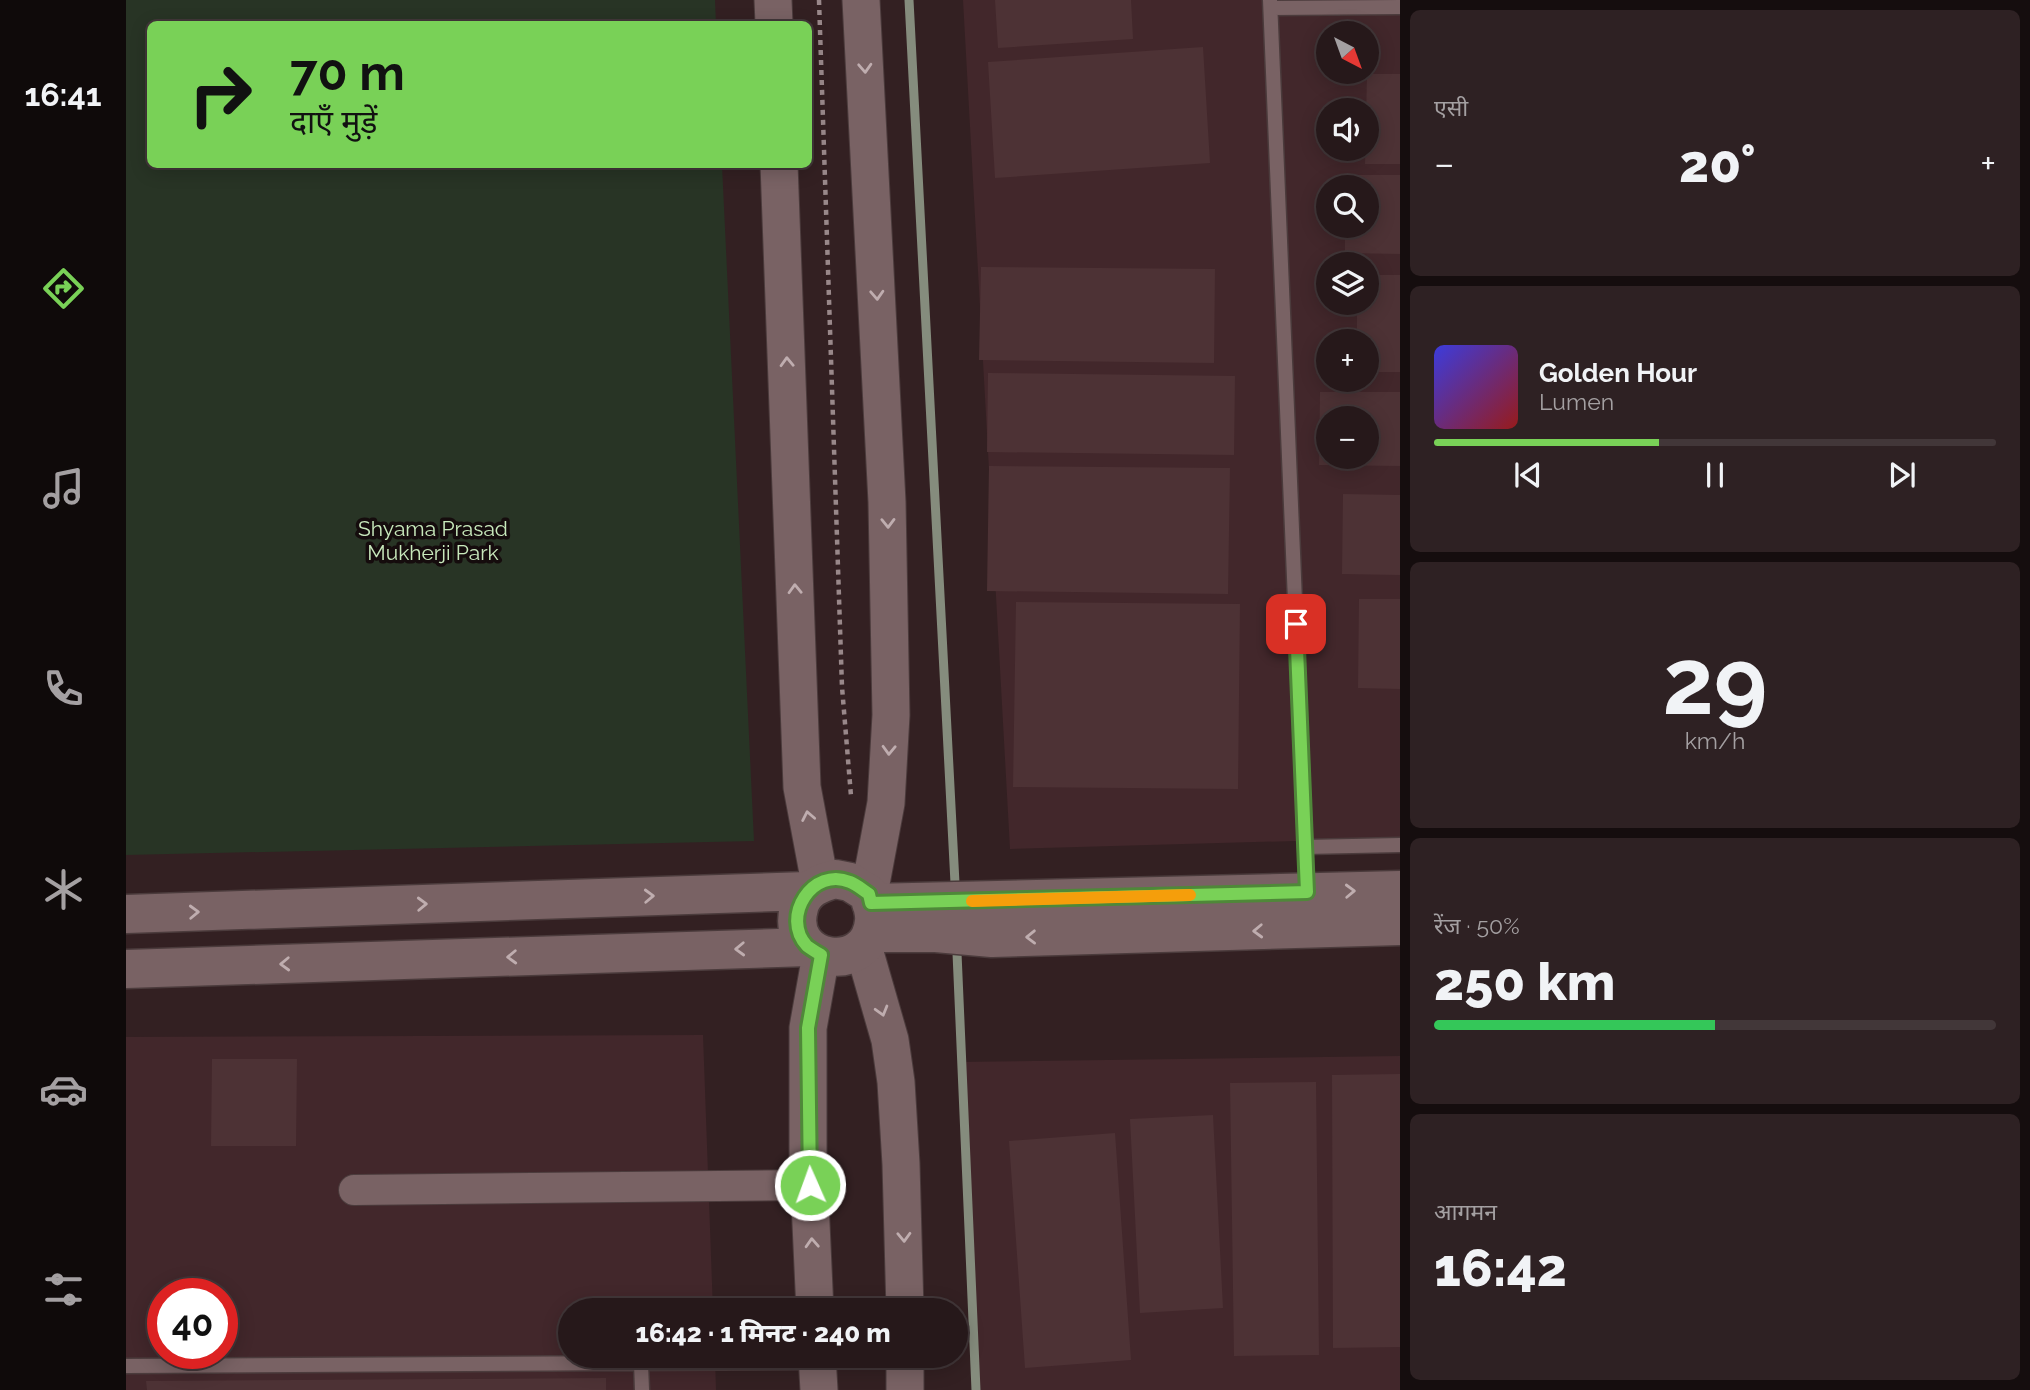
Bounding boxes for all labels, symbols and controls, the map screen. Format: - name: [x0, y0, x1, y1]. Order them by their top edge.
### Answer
- north arrow: [1316, 21, 1379, 84]
- map controls: [1316, 21, 1379, 469]
- text: 70 m: [290, 44, 405, 101]
- icon: right: [175, 49, 266, 140]
- one-way arrow: [857, 63, 872, 74]
- text: 16:41: [24, 76, 102, 113]
- text: एसी: [1434, 94, 1468, 121]
- button: sound: [1316, 98, 1379, 161]
- text: दाएँ मुड़ें: [290, 103, 377, 140]
- text: 20°: [1679, 133, 1756, 194]
- text: −: [1434, 141, 1454, 186]
- text: +: [1980, 141, 1996, 186]
- button: search: [1316, 175, 1379, 238]
- button: layers: [1316, 252, 1379, 315]
- icon: directions: [39, 264, 88, 313]
- one-way arrow: [870, 290, 885, 301]
- button: +: [1316, 329, 1379, 392]
- one-way arrow: [779, 356, 794, 367]
- text: Golden Hour: [1539, 358, 1697, 388]
- text: Lumen: [1539, 388, 1614, 415]
- button: −: [1316, 406, 1379, 469]
- icon: previous: [1509, 456, 1547, 494]
- icon: pause: [1696, 456, 1734, 494]
- icon: next: [1883, 456, 1921, 494]
- icon: music: [39, 464, 88, 513]
- park label: Shyama Prasad Mukherji Park: [358, 516, 508, 565]
- one-way arrow: [880, 518, 896, 528]
- one-way arrow: [787, 583, 803, 594]
- pin: [1266, 594, 1326, 654]
- icon: arrive: [1277, 605, 1315, 643]
- text: 29: [1663, 628, 1767, 735]
- icon: phone: [39, 664, 88, 713]
- text: km/h: [1685, 727, 1745, 754]
- one-way arrow: [882, 745, 897, 756]
- one-way arrow: [801, 810, 816, 822]
- icon: climate: [39, 865, 88, 914]
- one-way arrow: [1345, 884, 1356, 899]
- one-way arrow: [644, 889, 655, 904]
- one-way arrow: [417, 896, 427, 912]
- one-way arrow: [189, 904, 200, 919]
- text: रेंज · 50%: [1434, 912, 1520, 939]
- one-way arrow: [1253, 923, 1264, 938]
- one-way arrow: [1025, 930, 1036, 945]
- one-way arrow: [734, 941, 745, 957]
- one-way arrow: [507, 949, 518, 964]
- text: 250 km: [1434, 951, 1615, 1012]
- one-way arrow: [279, 957, 290, 972]
- one-way arrow: [874, 1005, 888, 1017]
- icon: car: [39, 1065, 88, 1114]
- position arrow: [773, 1148, 847, 1222]
- text: आगमन: [1434, 1198, 1497, 1225]
- one-way arrow: [896, 1232, 911, 1243]
- one-way arrow: [805, 1237, 820, 1248]
- text: 16:42: [1434, 1237, 1567, 1298]
- icon: filters: [39, 1265, 88, 1314]
- speed limit sign: 40: [147, 1278, 238, 1369]
- text: 16:42 · 1 मिनट · 240 m: [635, 1318, 891, 1348]

